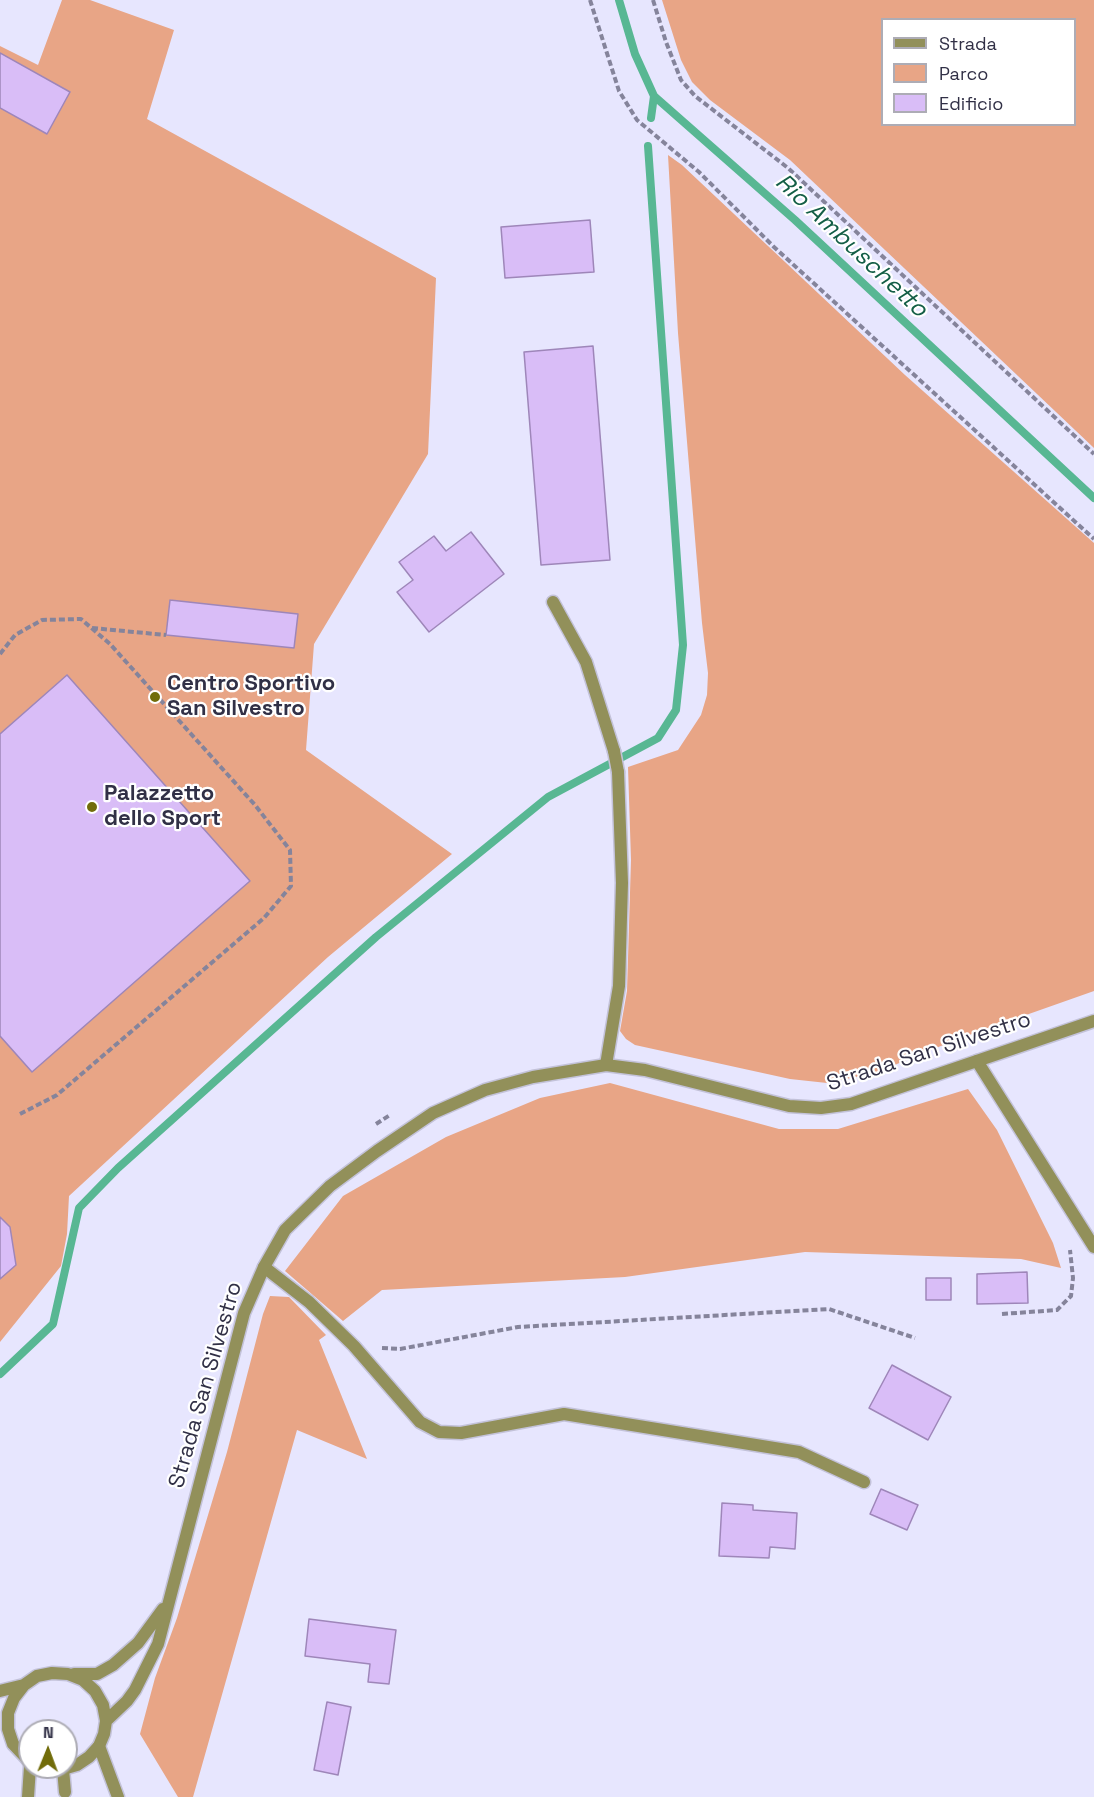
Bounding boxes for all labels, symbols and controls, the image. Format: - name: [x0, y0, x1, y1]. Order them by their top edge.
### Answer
- legend: [881, 18, 1076, 126]
- text: Strada: [939, 32, 997, 55]
- text: Parco: [939, 62, 988, 85]
- text: Edificio: [939, 92, 1003, 115]
- water label: Rio Ambuschetto: [769, 168, 933, 324]
- place label: Centro Sportivo San Silvestro: [167, 671, 335, 722]
- marker: Centro Sportivo San Silvestro: [148, 690, 162, 704]
- place label: Palazzetto dello Sport: [104, 781, 221, 832]
- marker: Palazzetto dello Sport: [85, 800, 99, 814]
- street label: Strada San Silvestro: [823, 1006, 1035, 1098]
- street label: Strada San Silvestro: [164, 1279, 248, 1491]
- north arrow: [18, 1719, 78, 1779]
- text: N: [43, 1722, 54, 1743]

